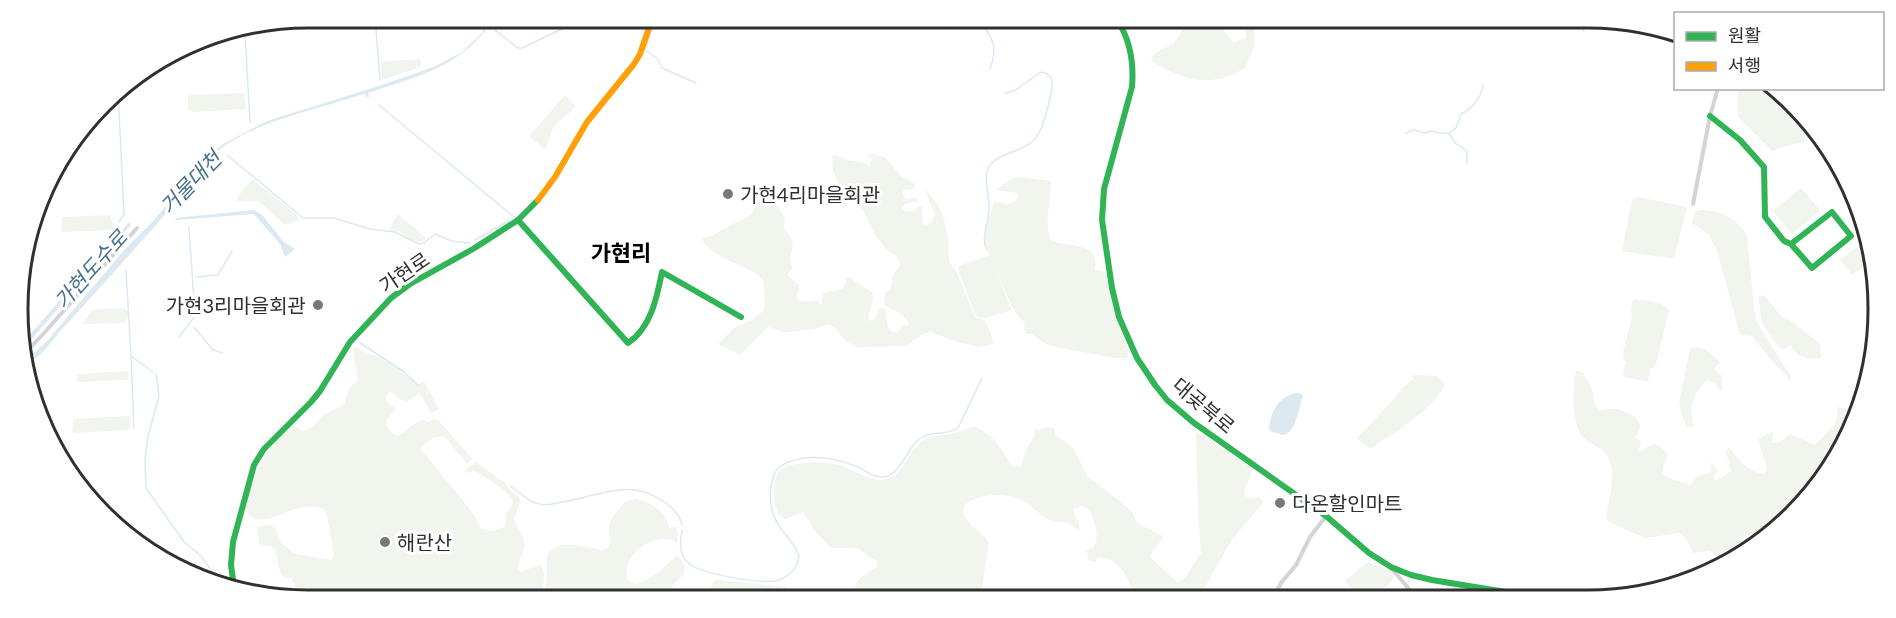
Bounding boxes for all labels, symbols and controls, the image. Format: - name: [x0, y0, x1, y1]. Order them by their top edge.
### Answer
- legend: [1674, 12, 1884, 90]
- text: 원활: [1728, 24, 1761, 46]
- text: 서행: [1728, 54, 1761, 76]
- water label: 거물대천: [154, 144, 228, 218]
- place label: 가현4리마을회관: [740, 182, 880, 206]
- marker: 가현4리마을회관: [721, 187, 735, 201]
- water label: 가현도수로: [48, 223, 133, 313]
- district label: 가현리: [591, 239, 651, 266]
- street label: 가현로: [374, 247, 434, 297]
- place label: 가현3리마을회관: [166, 293, 306, 317]
- marker: 가현3리마을회관: [311, 298, 325, 312]
- street label: 대곶북로: [1168, 372, 1240, 438]
- place label: 다온할인마트: [1292, 491, 1402, 515]
- marker: 다온할인마트: [1273, 496, 1287, 510]
- place label: 해란산: [397, 530, 452, 554]
- marker: 해란산: [378, 535, 392, 549]

